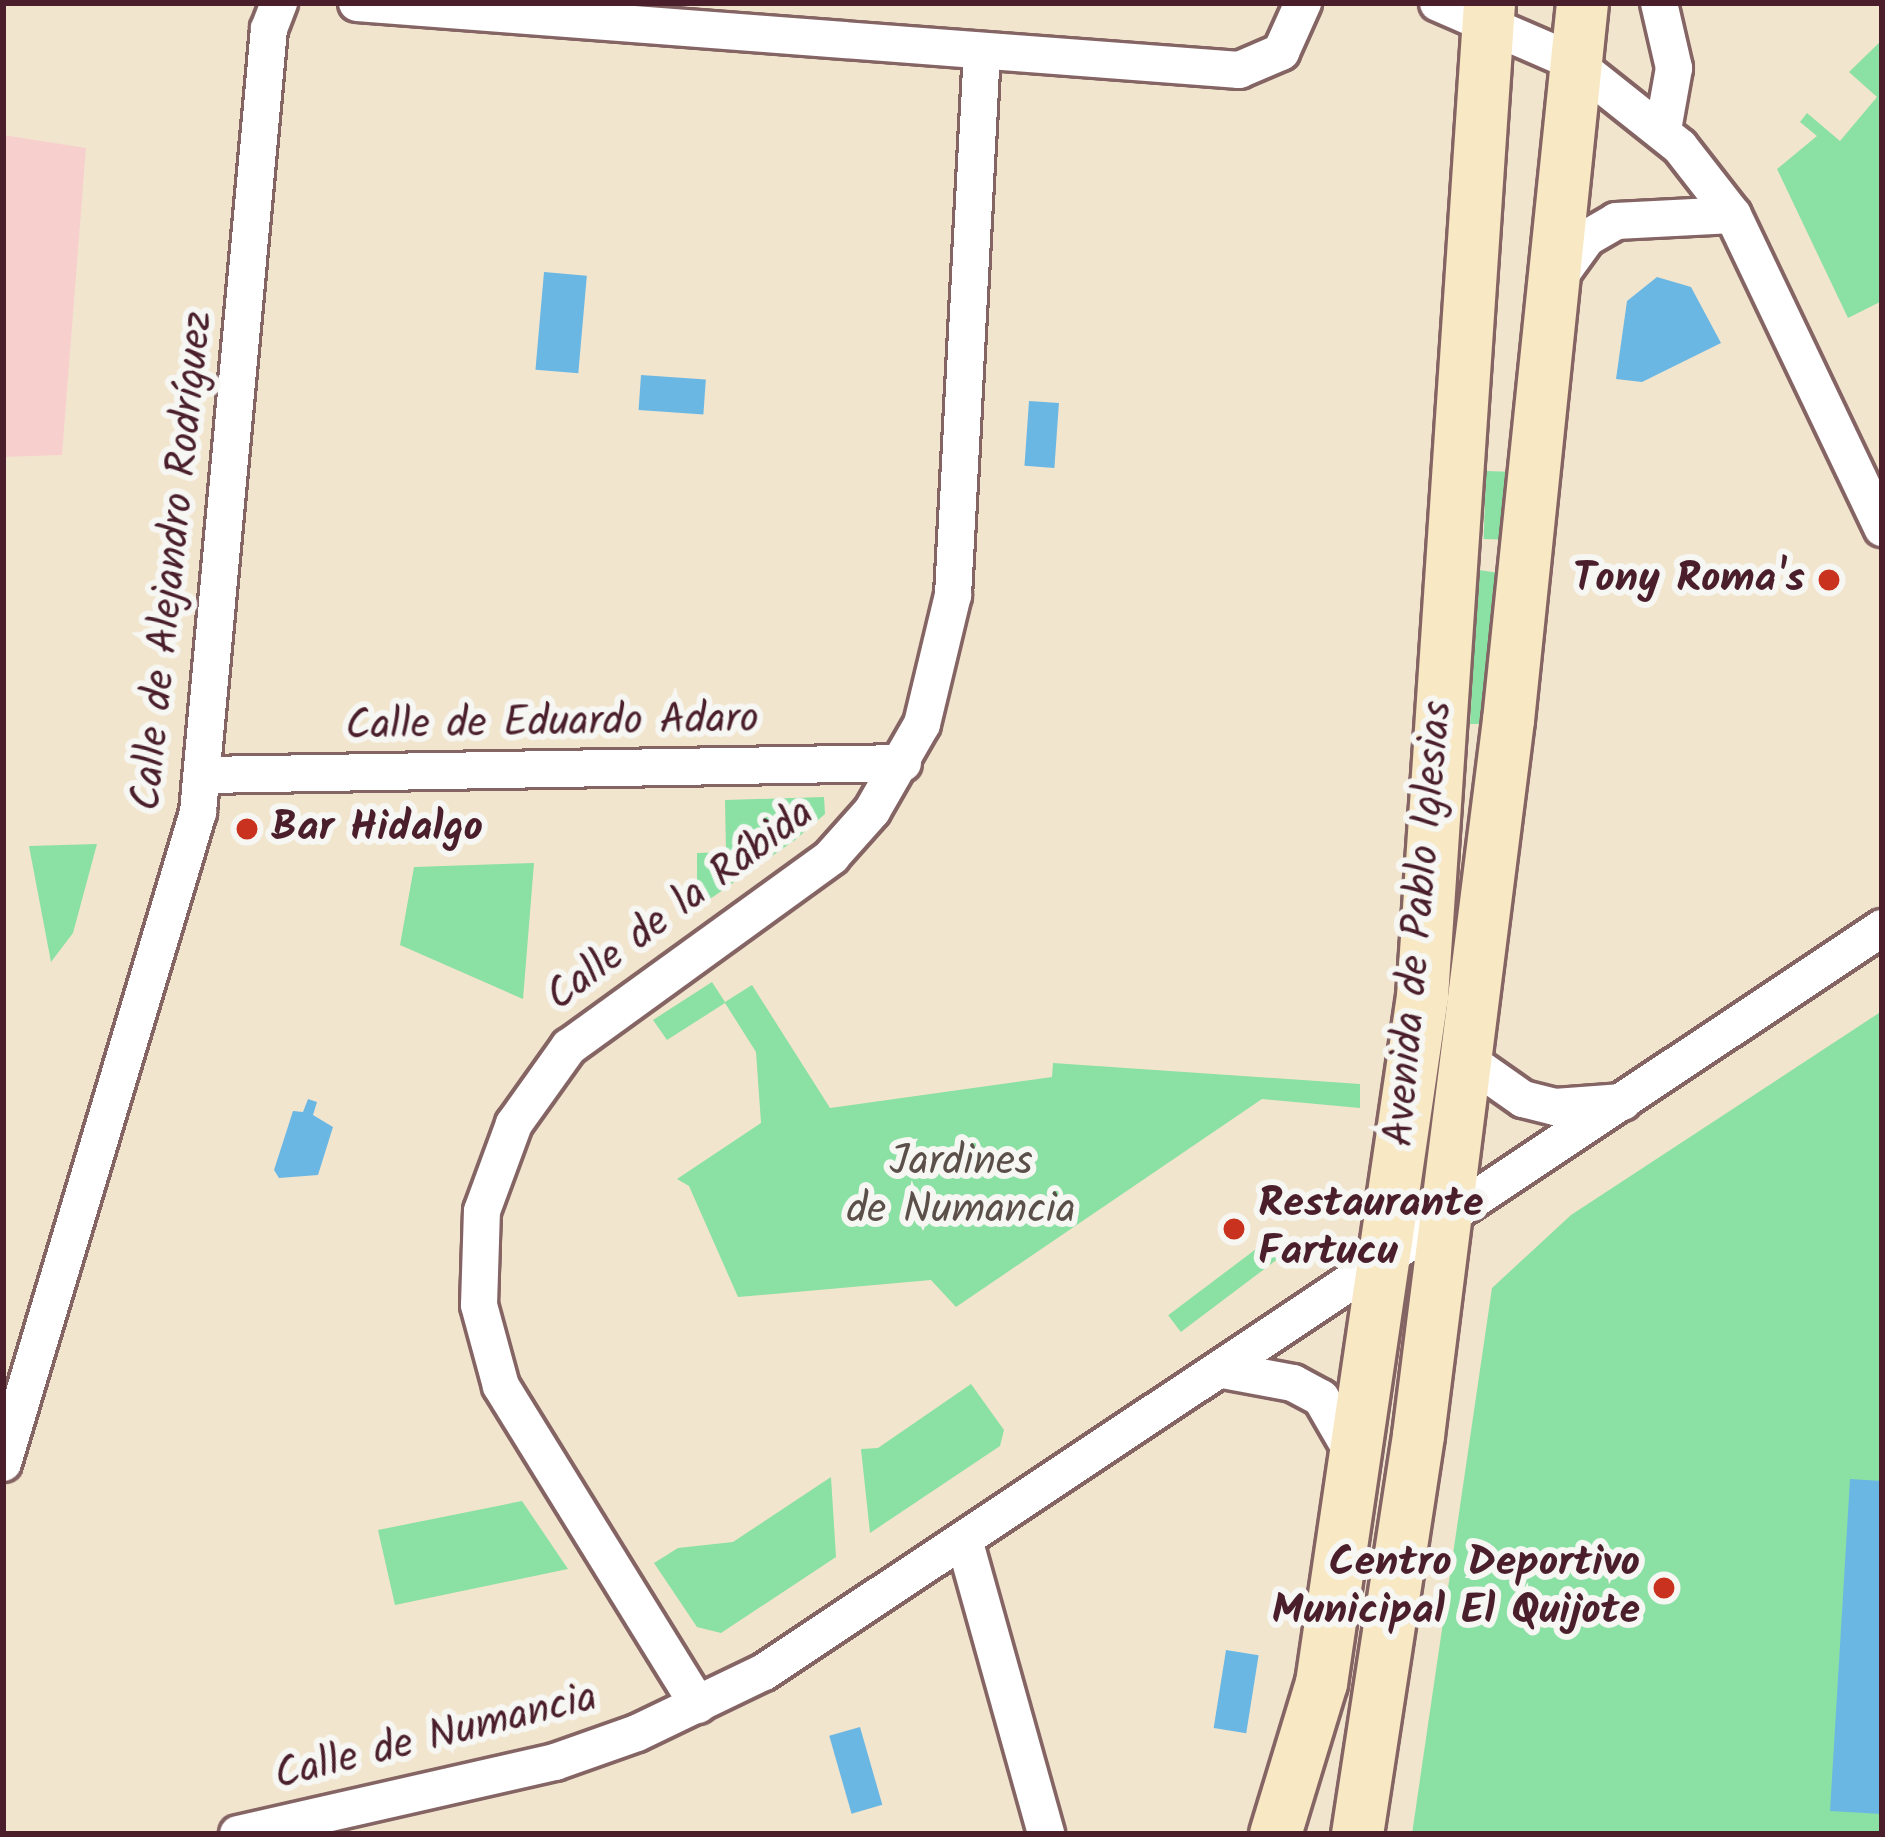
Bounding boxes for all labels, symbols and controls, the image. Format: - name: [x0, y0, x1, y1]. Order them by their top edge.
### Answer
- street label: Calle de Alejandro Rodríguez: [123, 309, 225, 813]
- place label: Tony Roma's: [1573, 555, 1805, 605]
- marker: Tony Roma's: [1816, 567, 1842, 593]
- street label: Calle de Eduardo Adaro: [345, 695, 759, 753]
- street label: Avenida de Pablo Iglesias: [1375, 699, 1465, 1149]
- street label: Calle de la Rábida: [537, 789, 825, 1023]
- place label: Bar Hidalgo: [271, 804, 483, 854]
- marker: Bar Hidalgo: [234, 816, 260, 842]
- park label: Jardines de Numancia: [846, 1138, 1076, 1236]
- place label: Restaurante Fartucu: [1258, 1180, 1483, 1278]
- marker: Restaurante Fartucu: [1221, 1216, 1247, 1242]
- place label: Centro Deportivo Municipal El Quijote: [1272, 1539, 1640, 1638]
- marker: Centro Deportivo Municipal El Quijote: [1651, 1575, 1677, 1601]
- street label: Calle de Numancia: [270, 1674, 602, 1802]

